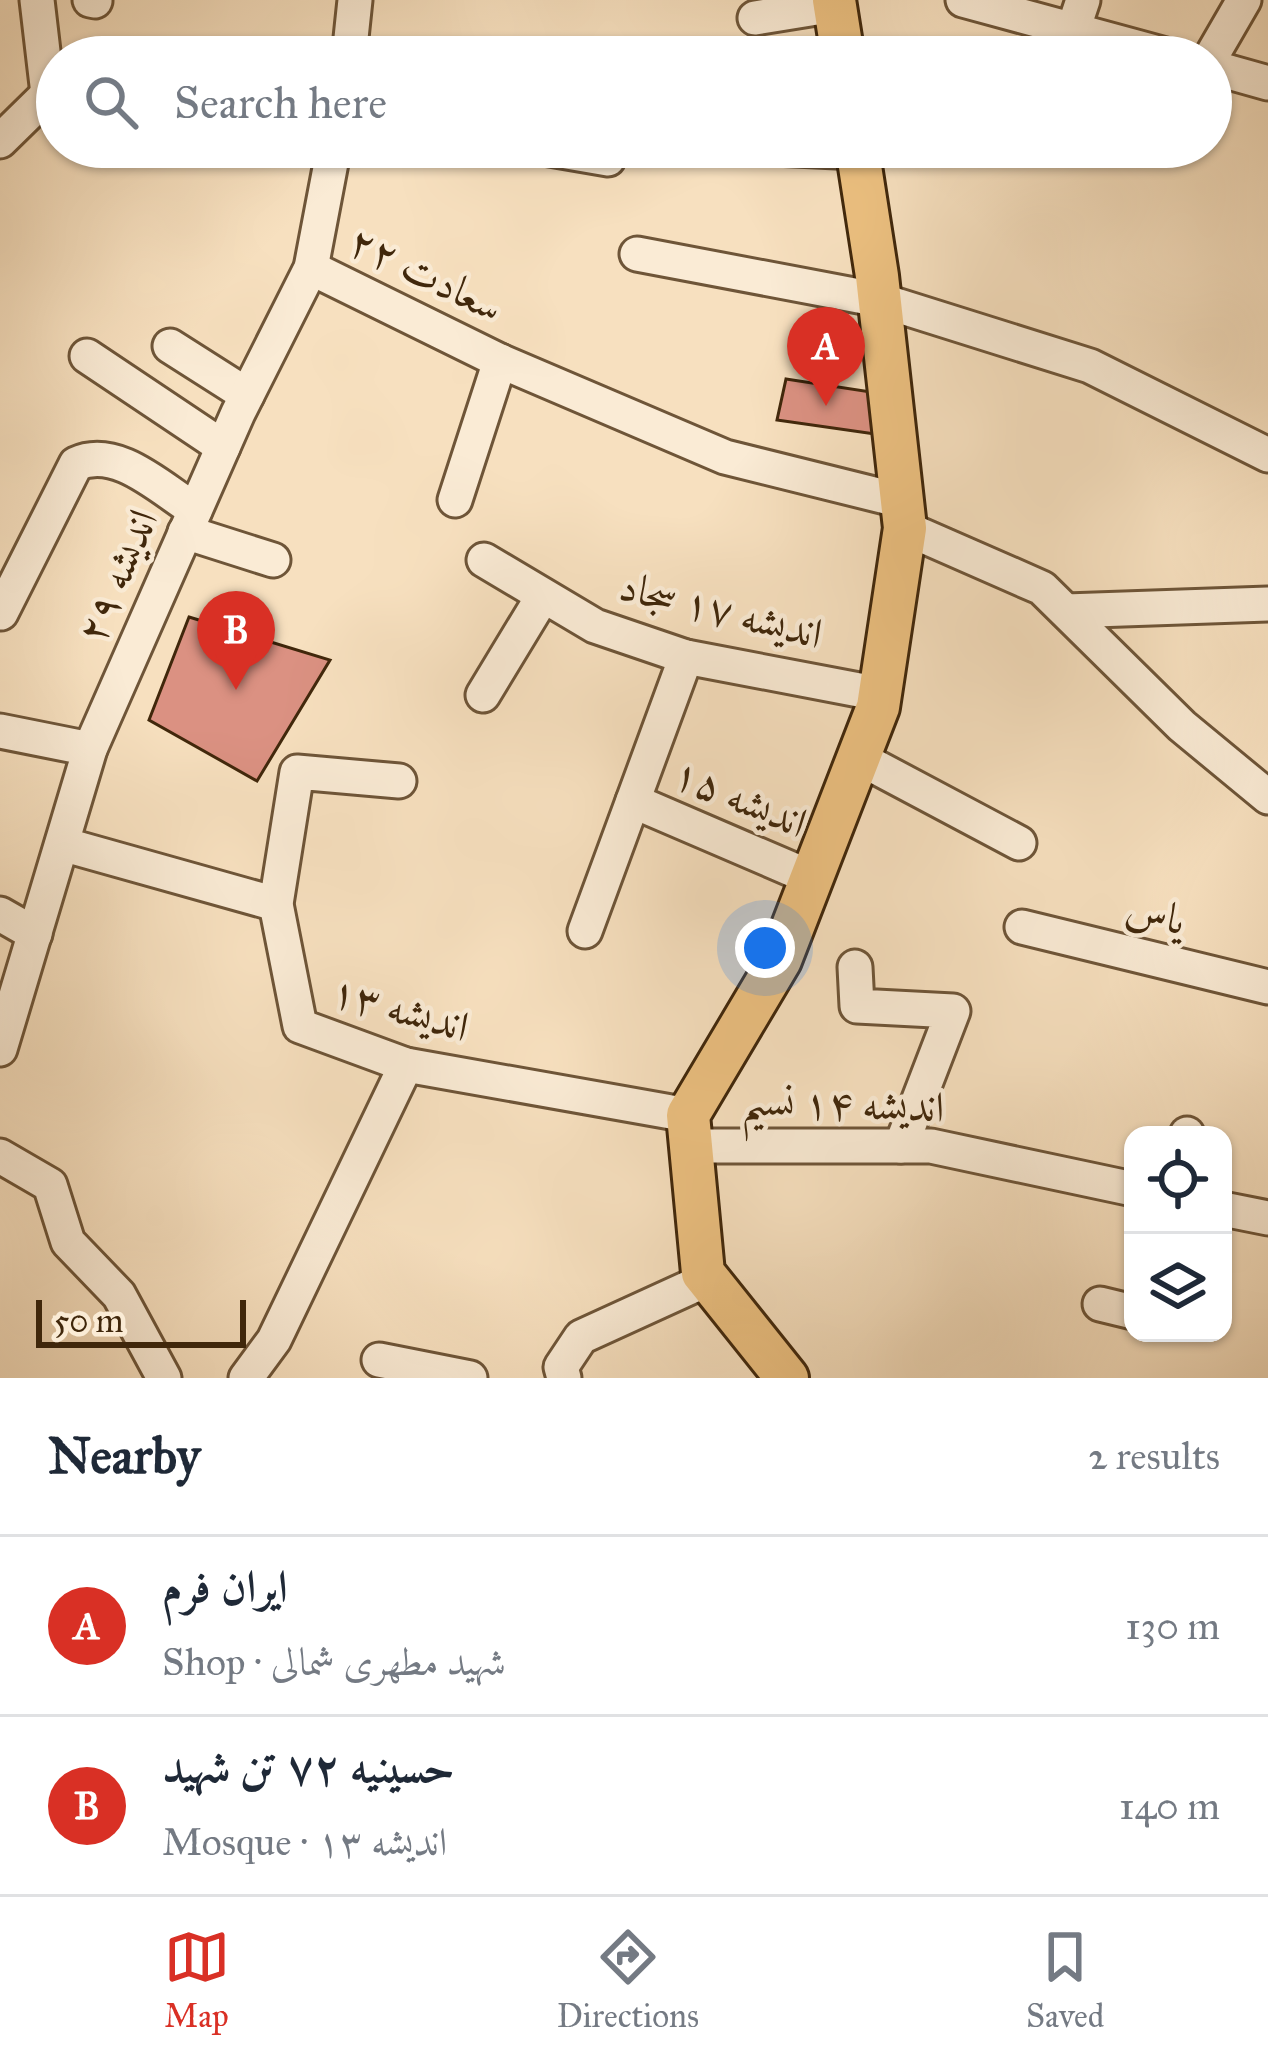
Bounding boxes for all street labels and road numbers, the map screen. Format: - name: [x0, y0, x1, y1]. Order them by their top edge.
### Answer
- street label: سعادت ۲۲: [341, 215, 511, 333]
- street label: اندیشه ۲۹: [65, 501, 169, 651]
- street label: اندیشه ۱۷ سجاد: [614, 560, 828, 660]
- street label: اندیشه ۱۵: [665, 747, 815, 849]
- street label: یاس: [1121, 882, 1193, 947]
- street label: اندیشه ۱۳: [325, 965, 475, 1053]
- street label: اندیشه ۱۴ نسیم: [740, 1074, 945, 1149]

